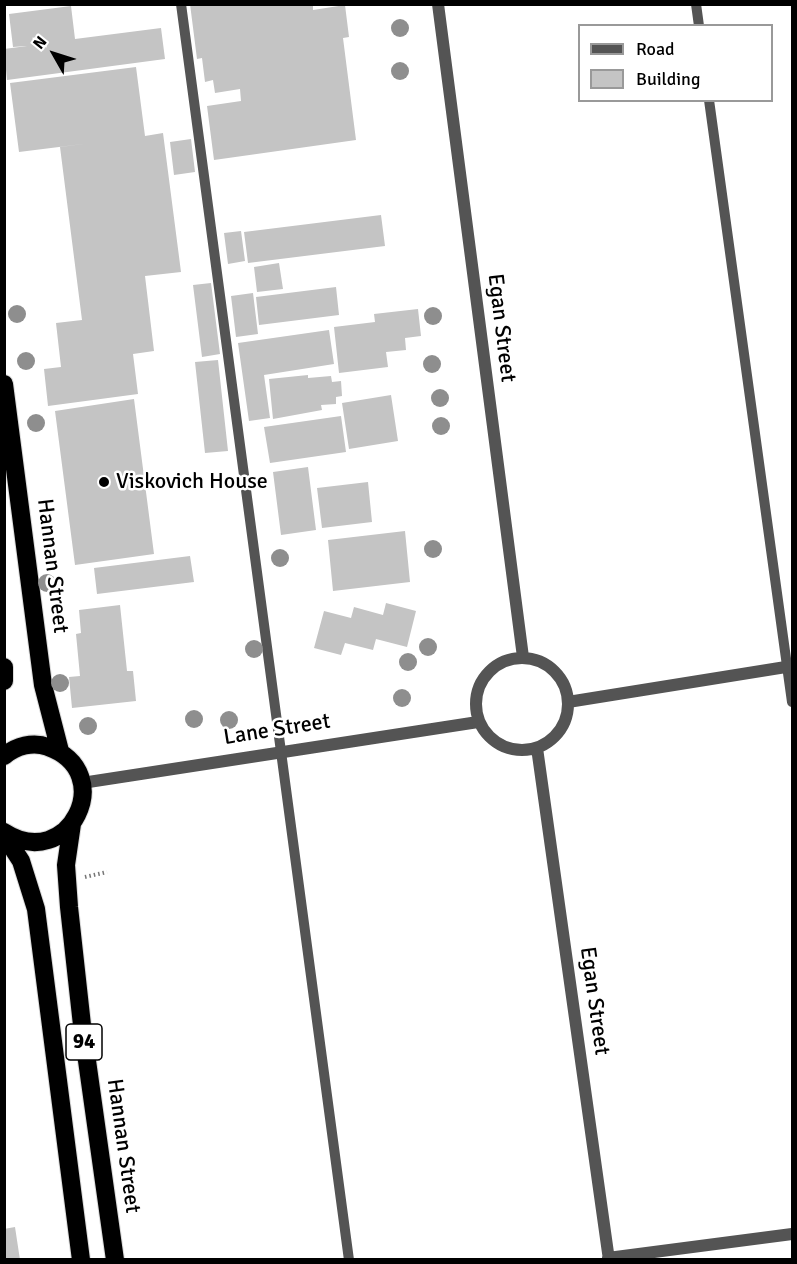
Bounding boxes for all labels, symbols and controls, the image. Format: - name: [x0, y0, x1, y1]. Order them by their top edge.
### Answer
- north arrow: [24, 24, 84, 84]
- legend: [578, 24, 773, 102]
- text: N: [29, 32, 51, 53]
- text: Road: [636, 38, 675, 60]
- text: Building: [636, 68, 700, 90]
- street label: Egan Street: [481, 272, 521, 384]
- place label: Viskovich House: [116, 469, 268, 495]
- marker: Viskovich House: [97, 475, 111, 489]
- street label: Hannan Street: [31, 497, 73, 635]
- street label: Lane Street: [222, 709, 332, 751]
- street label: Egan Street: [573, 945, 615, 1057]
- road number: 94: [66, 1024, 102, 1060]
- street label: Hannan Street: [101, 1077, 145, 1215]

